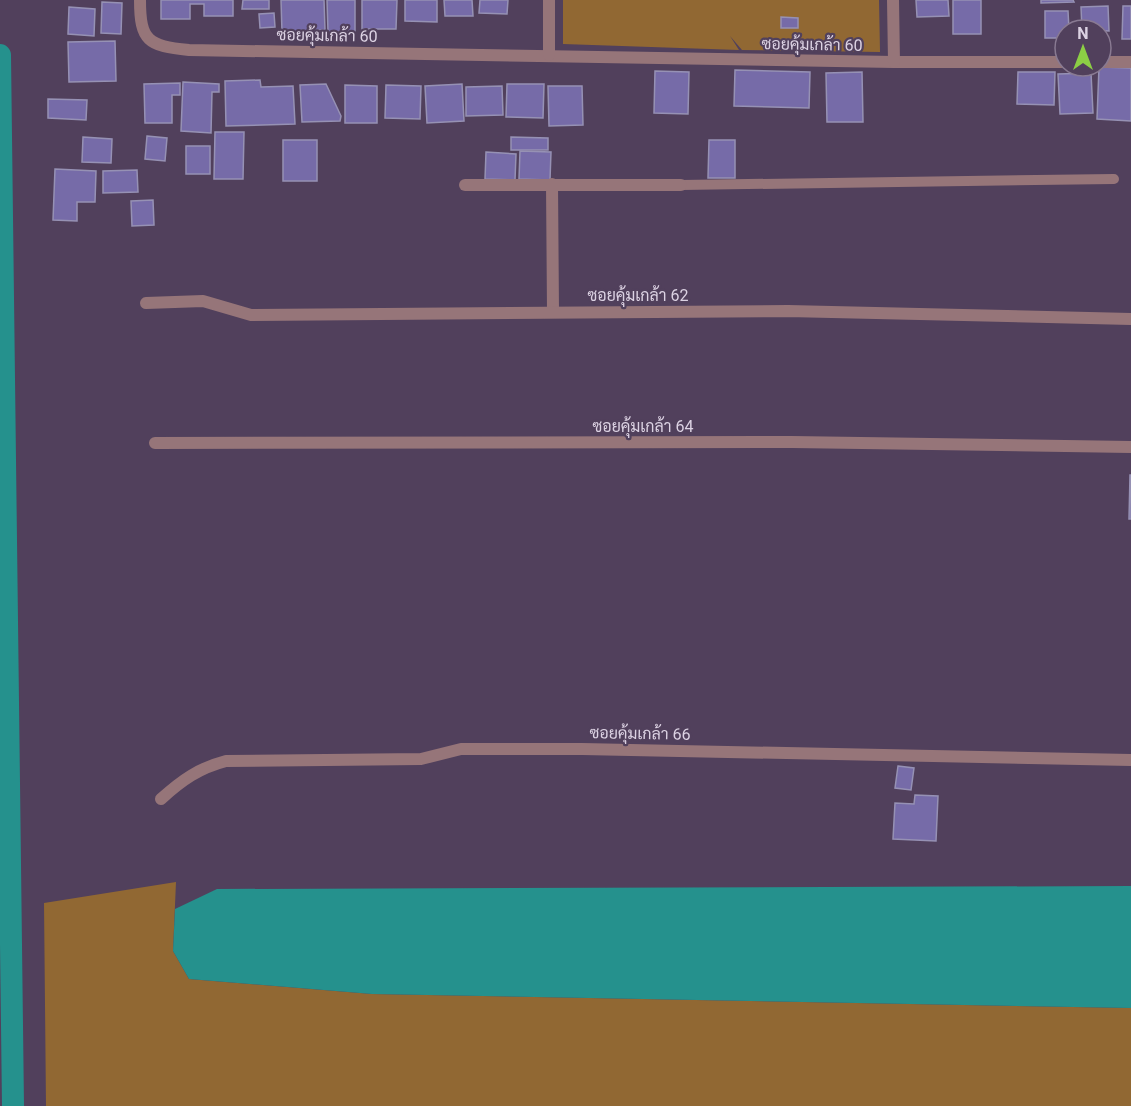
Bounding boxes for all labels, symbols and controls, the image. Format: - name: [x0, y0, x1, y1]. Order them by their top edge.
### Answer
- north arrow: [1053, 18, 1113, 78]
- street label: ซอยคุ้มเกล้า 60: [276, 24, 378, 48]
- text: N: [1077, 24, 1089, 43]
- street label: ซอยคุ้มเกล้า 60: [761, 33, 863, 57]
- street label: ซอยคุ้มเกล้า 62: [587, 285, 689, 307]
- street label: ซอยคุ้มเกล้า 64: [592, 416, 694, 438]
- street label: ซอยคุ้มเกล้า 66: [589, 722, 691, 746]

